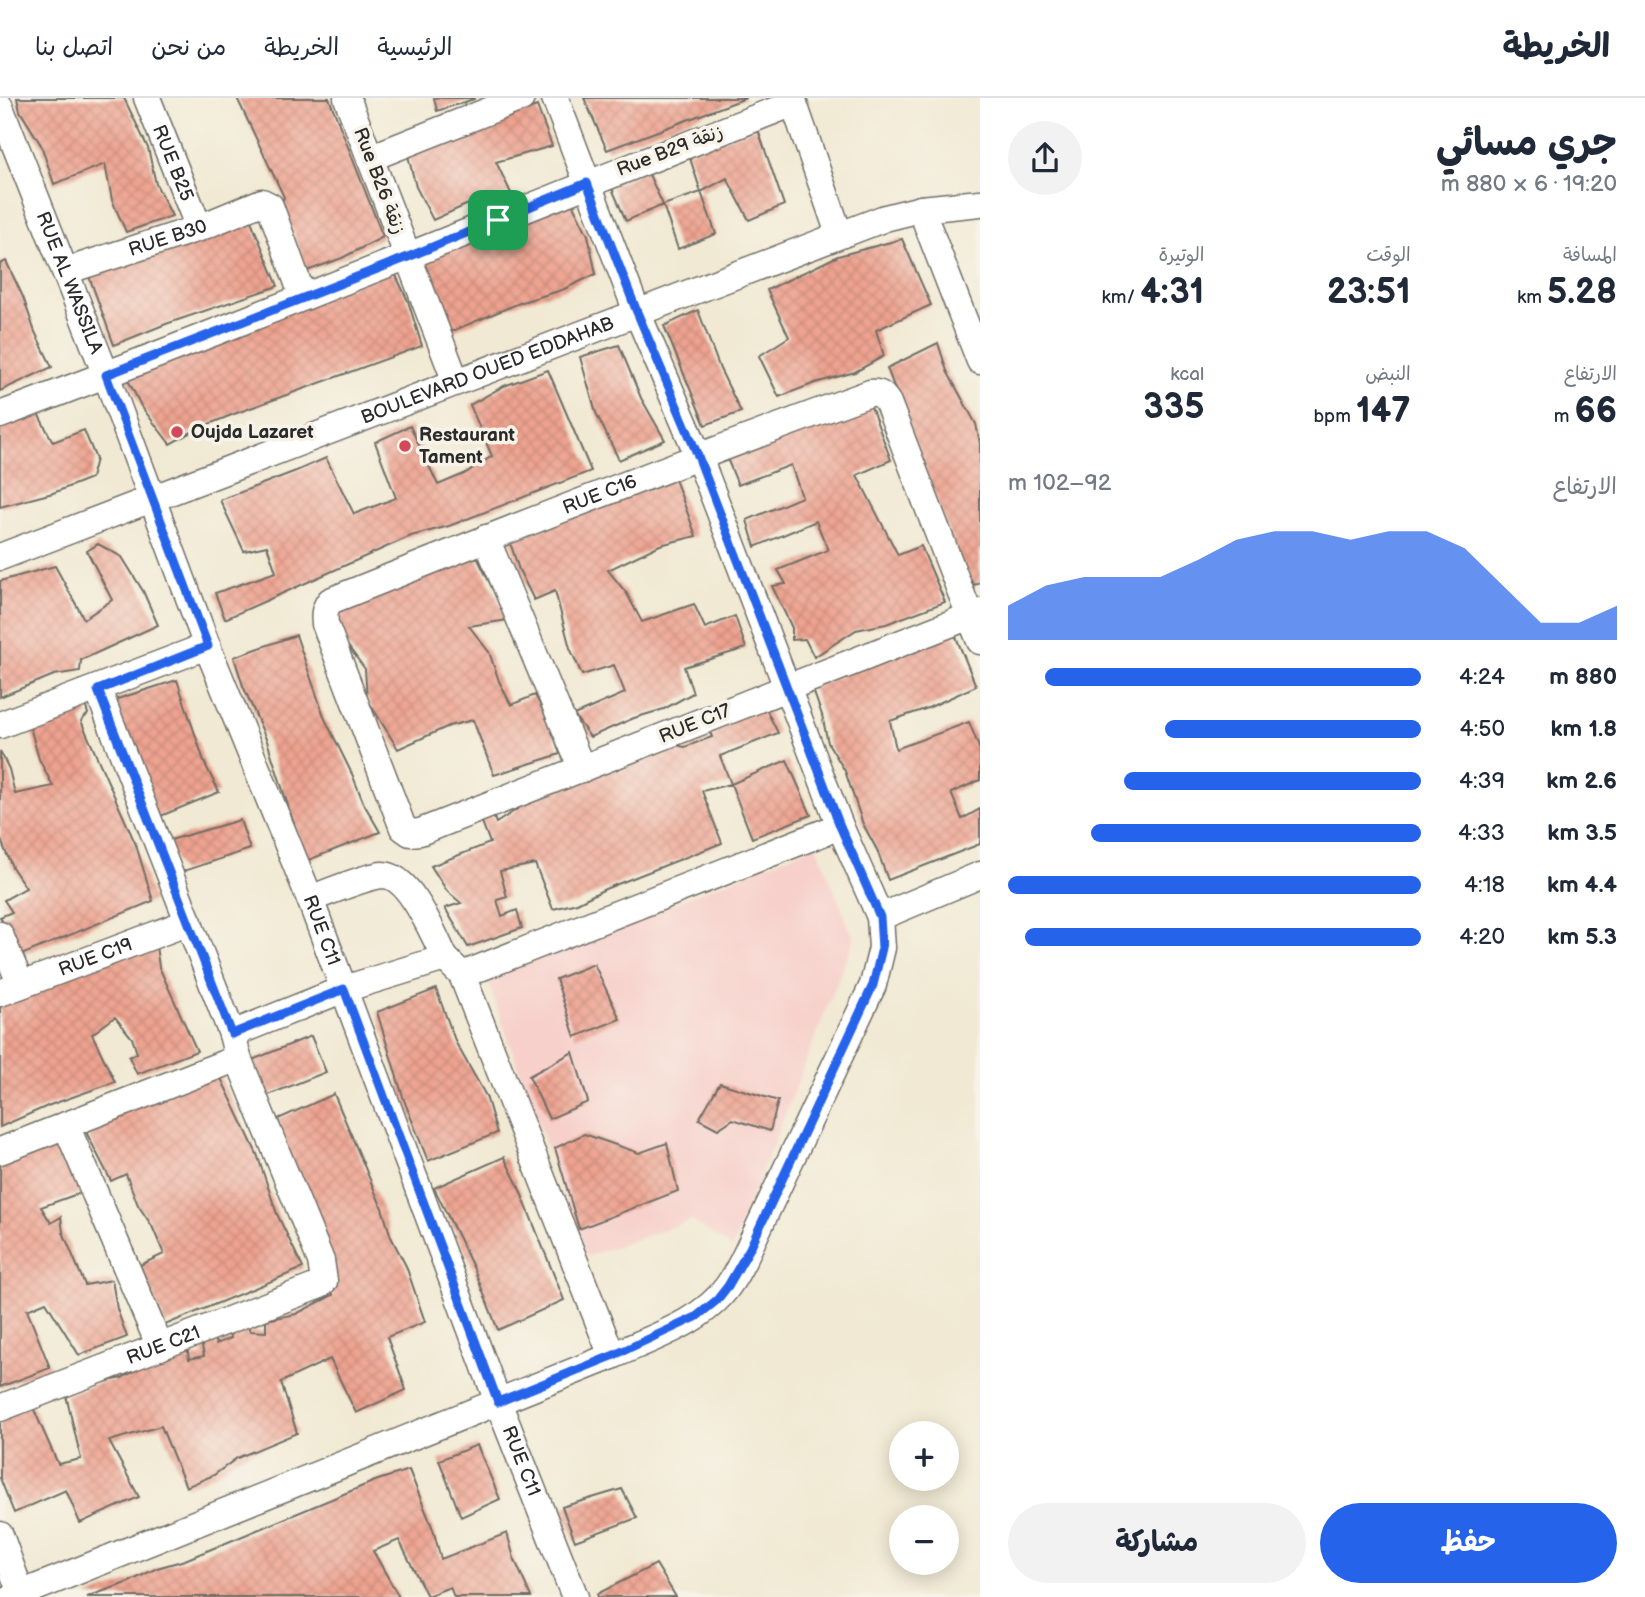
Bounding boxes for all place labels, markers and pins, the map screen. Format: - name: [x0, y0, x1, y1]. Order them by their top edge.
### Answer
- pin: [468, 190, 528, 250]
- place label: Oujda Lazaret: [191, 421, 314, 444]
- marker: Oujda Lazaret: [169, 424, 185, 440]
- place label: Restaurant Tament: [419, 424, 516, 469]
- marker: Restaurant Tament: [397, 438, 413, 454]

